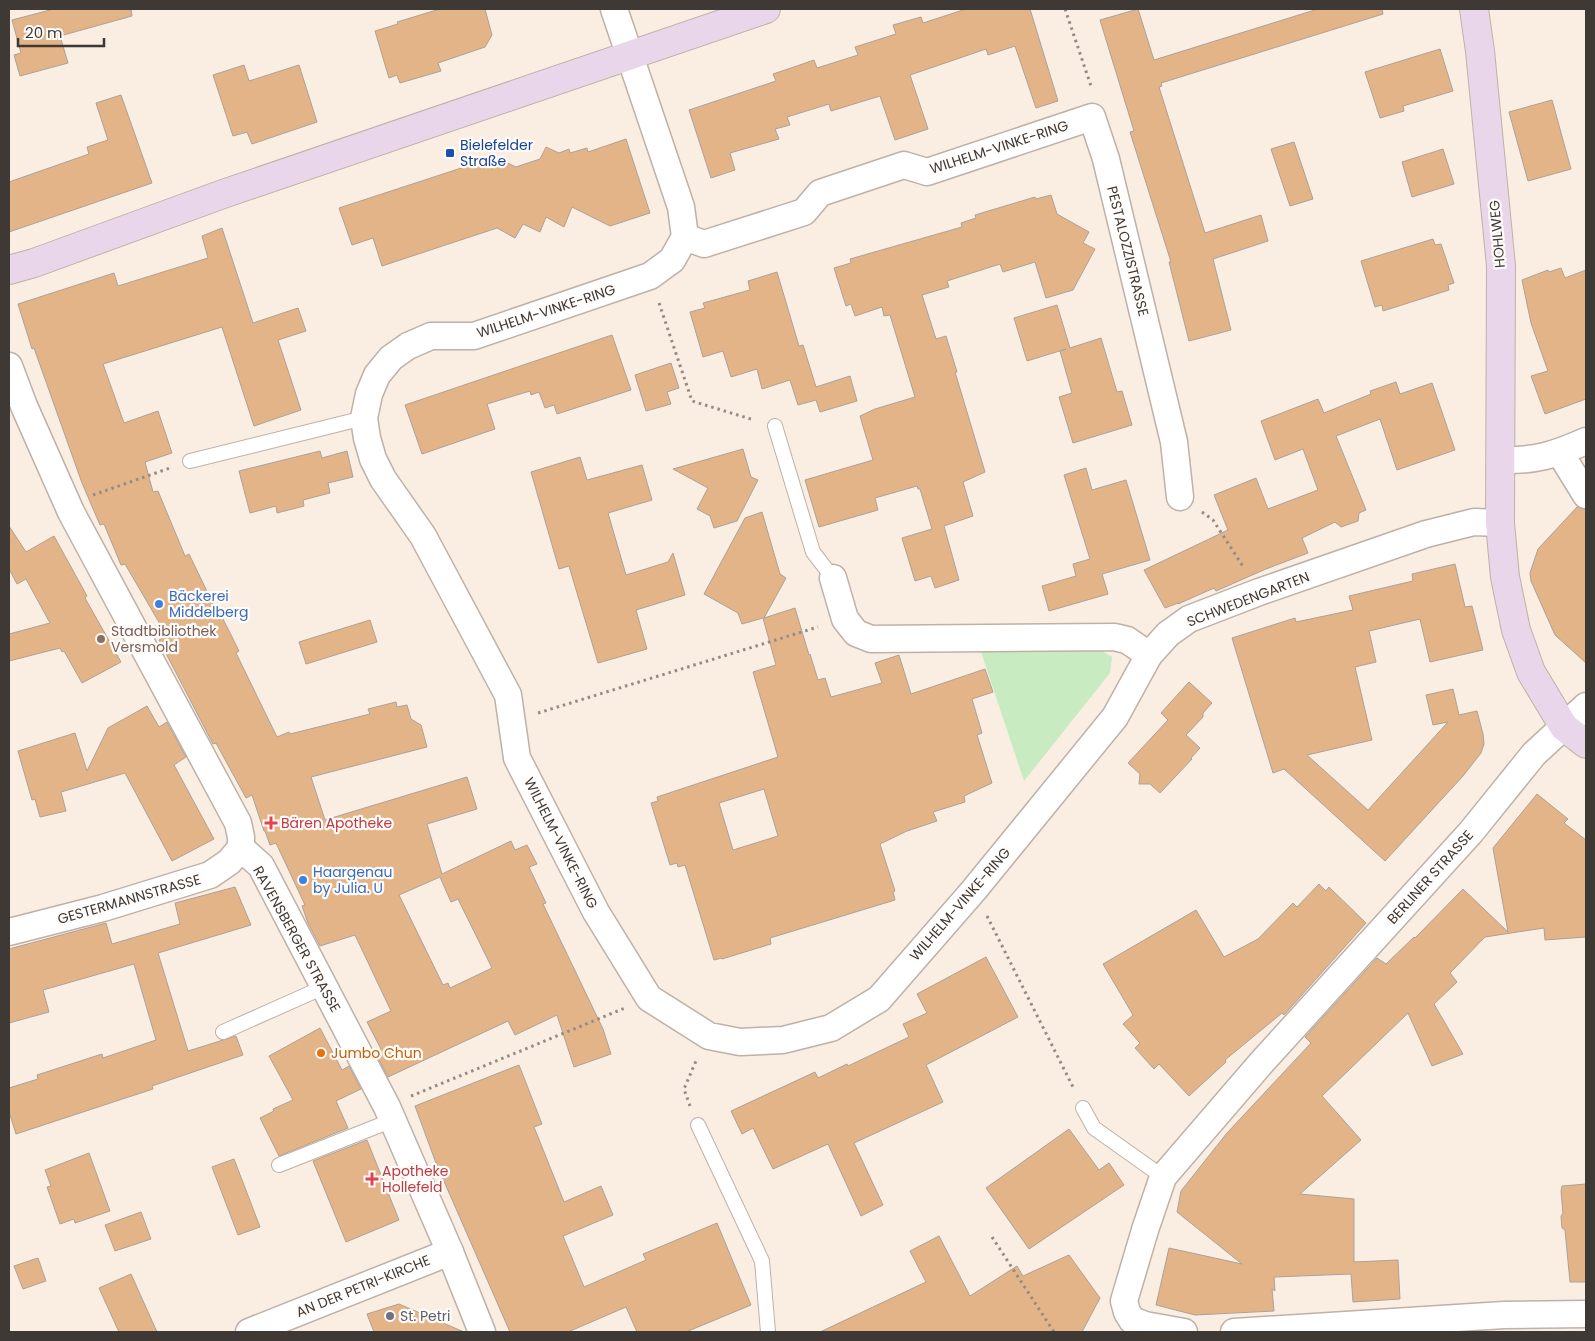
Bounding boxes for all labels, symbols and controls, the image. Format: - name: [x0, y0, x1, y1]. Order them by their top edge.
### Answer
- scale bar: [18, 15, 104, 47]
- text: 20 m: [25, 22, 63, 43]
- street label: WILHELM-VINKE-RING: [927, 115, 1071, 179]
- place label: Bielefelder Straße: [460, 135, 533, 171]
- marker: Bielefelder Straße: [444, 147, 456, 159]
- street label: PESTALOZZISTRASSE: [1102, 184, 1154, 318]
- street label: HOHLWEG: [1484, 199, 1510, 269]
- street label: WILHELM-VINKE-RING: [474, 279, 618, 343]
- street label: SCHWEDENGARTEN: [1184, 566, 1312, 632]
- place label: Bäckerei Middelberg: [169, 586, 248, 622]
- marker: Bäckerei Middelberg: [153, 598, 165, 610]
- place label: Stadtbibliothek Versmold: [111, 621, 217, 657]
- marker: Stadtbibliothek Versmold: [95, 633, 107, 645]
- street label: WILHELM-VINKE-RING: [519, 774, 603, 912]
- place label: Bären Apotheke: [281, 813, 392, 833]
- marker: Bären Apotheke: [265, 817, 277, 829]
- street label: BERLINER STRASSE: [1382, 826, 1478, 928]
- street label: WILHELM-VINKE-RING: [905, 843, 1015, 965]
- street label: RAVENSBERGER STRASSE: [248, 862, 346, 1016]
- place label: Haargenau by Julia. U: [313, 862, 392, 898]
- street label: GESTERMANNSTRASSE: [55, 869, 203, 929]
- marker: Haargenau by Julia. U: [297, 874, 309, 886]
- place label: Jumbo Chun: [331, 1043, 422, 1063]
- marker: Jumbo Chun: [315, 1047, 327, 1059]
- place label: Apotheke Hollefeld: [382, 1161, 449, 1197]
- marker: Apotheke Hollefeld: [366, 1173, 378, 1185]
- street label: AN DER PETRI-KIRCHE: [293, 1250, 433, 1322]
- place label: St. Petri: [400, 1306, 451, 1326]
- marker: St. Petri: [384, 1310, 396, 1322]

